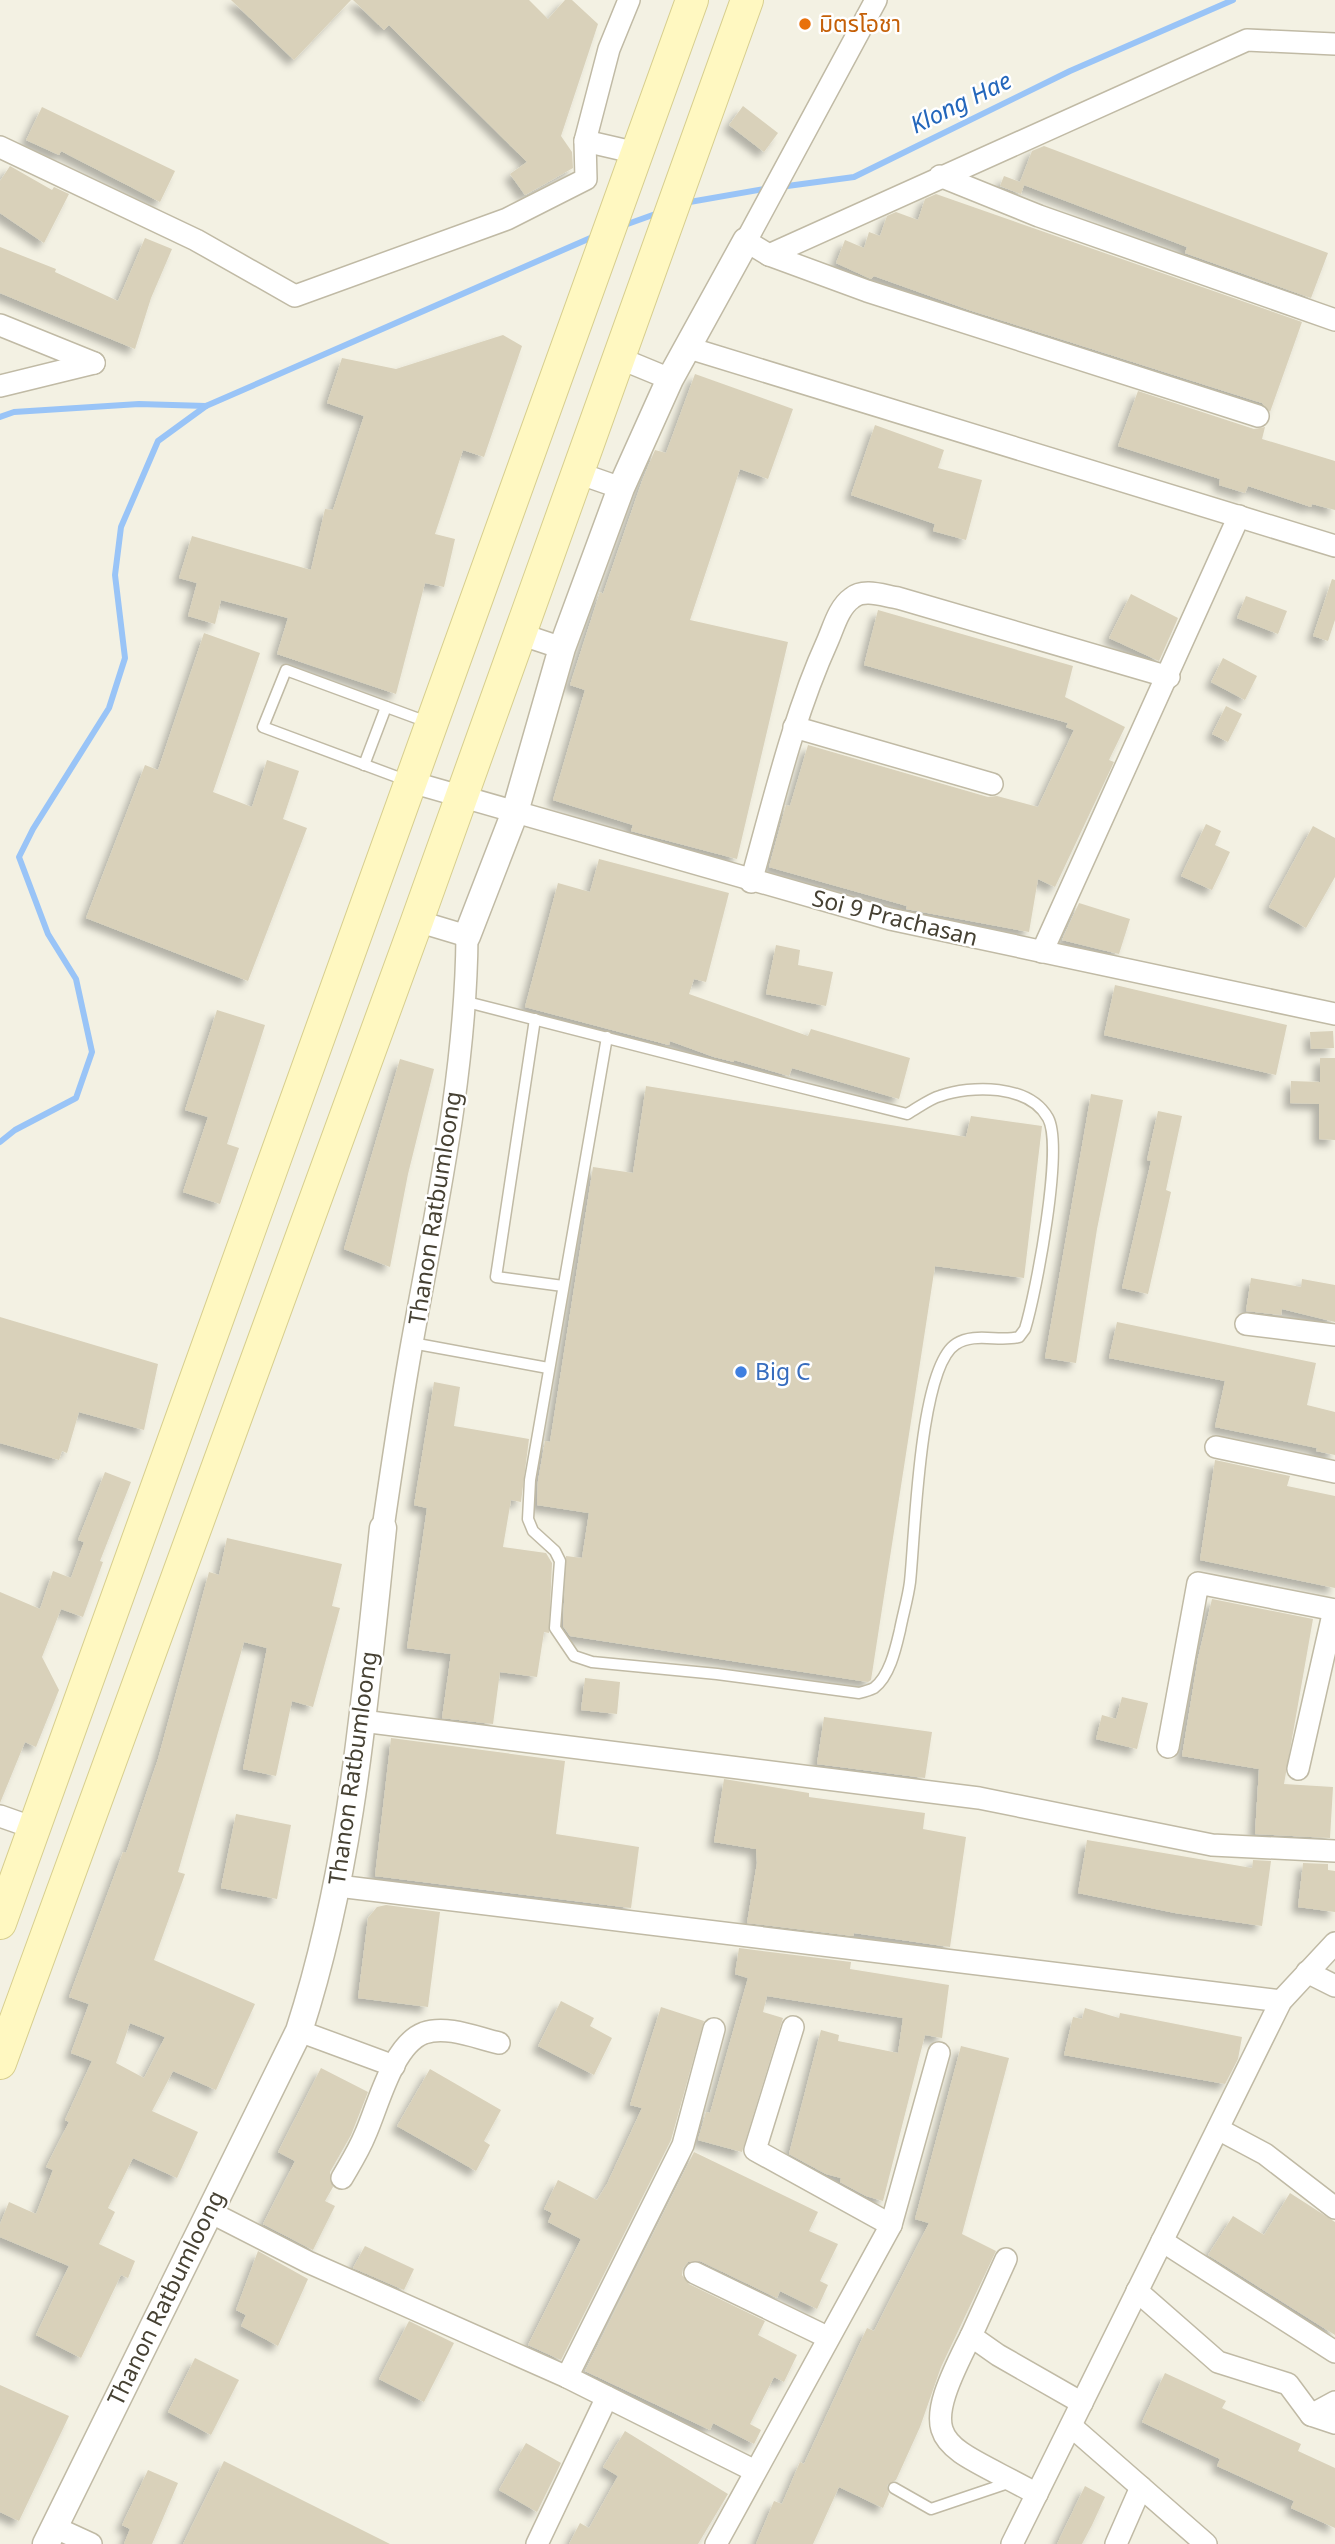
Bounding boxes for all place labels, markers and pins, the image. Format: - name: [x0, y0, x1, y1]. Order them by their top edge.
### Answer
- place label: มิตรโอชา: [819, 7, 901, 39]
- marker: มิตรโอชา: [797, 16, 813, 32]
- place label: Big C: [755, 1355, 811, 1387]
- marker: Big C: [733, 1364, 749, 1380]

